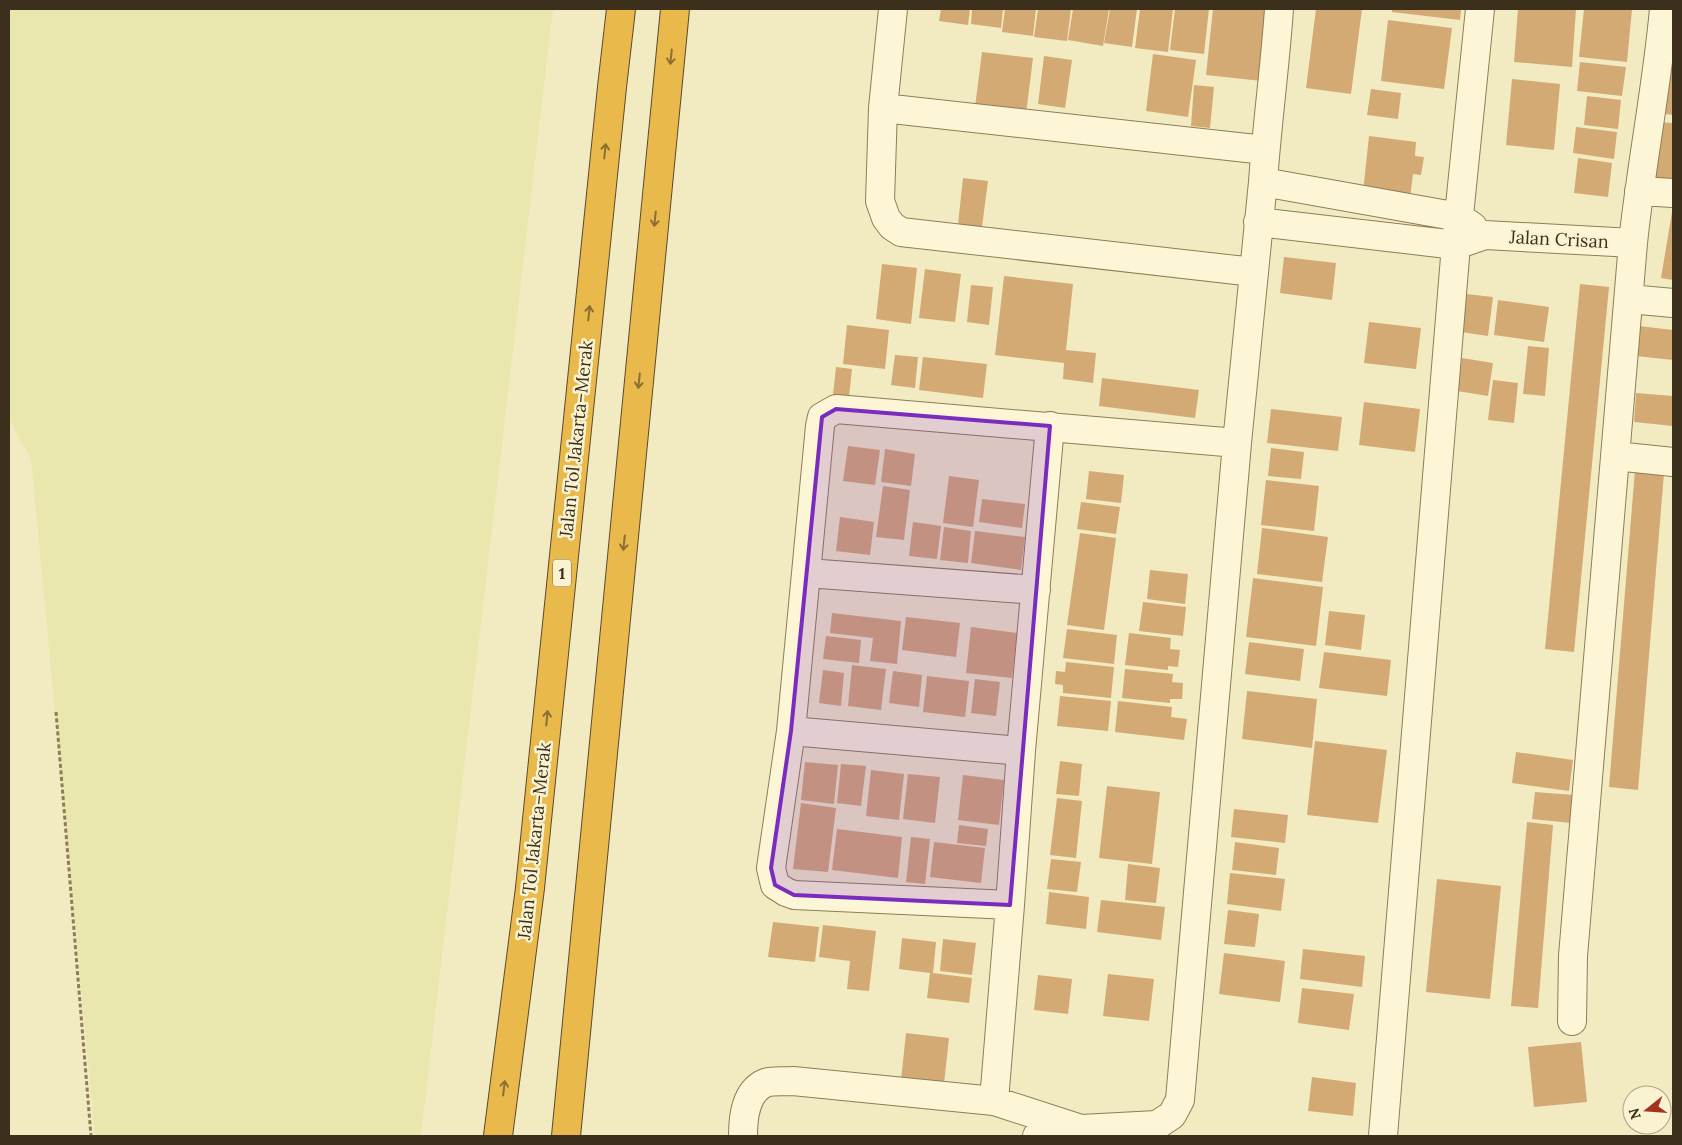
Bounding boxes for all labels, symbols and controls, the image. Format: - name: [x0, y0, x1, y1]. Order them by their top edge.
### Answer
- one-way arrow: [666, 49, 675, 65]
- one-way arrow: [600, 143, 610, 159]
- one-way arrow: [650, 211, 660, 227]
- street label: Jalan Crisan: [1508, 225, 1609, 253]
- one-way arrow: [584, 305, 593, 321]
- street label: Jalan Tol Jakarta–Merak: [554, 339, 598, 540]
- one-way arrow: [634, 372, 644, 388]
- one-way arrow: [619, 534, 629, 550]
- road number: 1: [553, 560, 571, 586]
- one-way arrow: [542, 710, 552, 726]
- street label: Jalan Tol Jakarta–Merak: [512, 741, 556, 942]
- one-way arrow: [499, 1080, 509, 1096]
- north arrow: [1622, 1085, 1672, 1135]
- text: N: [1624, 1106, 1645, 1122]

